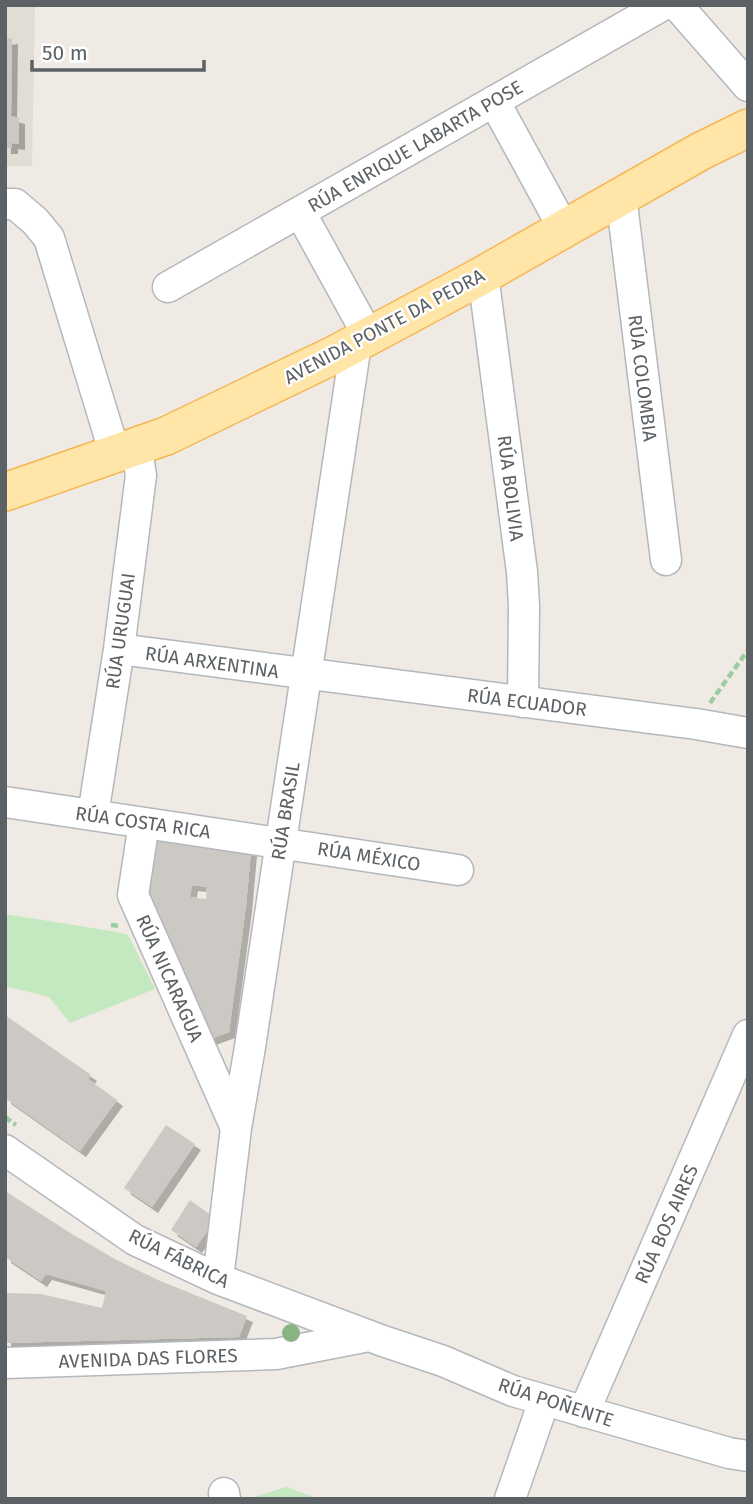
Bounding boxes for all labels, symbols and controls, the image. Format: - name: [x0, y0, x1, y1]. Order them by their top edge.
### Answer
- scale bar: [32, 28, 203, 72]
- text: 50 m: [42, 40, 88, 66]
- street label: RÚA ENRIQUE LABARTA POSE: [304, 75, 527, 217]
- street label: AVENIDA PONTE DA PEDRA: [280, 264, 489, 389]
- street label: RÚA COLOMBIA: [623, 313, 662, 443]
- street label: RÚA BOLIVIA: [493, 434, 528, 542]
- street label: RÚA URUGUAI: [101, 572, 140, 691]
- street label: RÚA ARXENTINA: [144, 642, 280, 683]
- street label: RÚA ECUADOR: [466, 684, 588, 721]
- street label: RÚA BRASIL: [266, 760, 305, 862]
- street label: RÚA COSTA RICA: [74, 802, 212, 843]
- street label: RÚA MÉXICO: [316, 837, 422, 876]
- street label: RÚA NICARAGUA: [131, 911, 208, 1046]
- street label: RÚA BOS AIRES: [630, 1161, 703, 1287]
- street label: RÚA FÁBRICA: [125, 1224, 233, 1293]
- street label: AVENIDA DAS FLORES: [58, 1344, 238, 1373]
- street label: RÚA POÑENTE: [495, 1373, 616, 1432]

